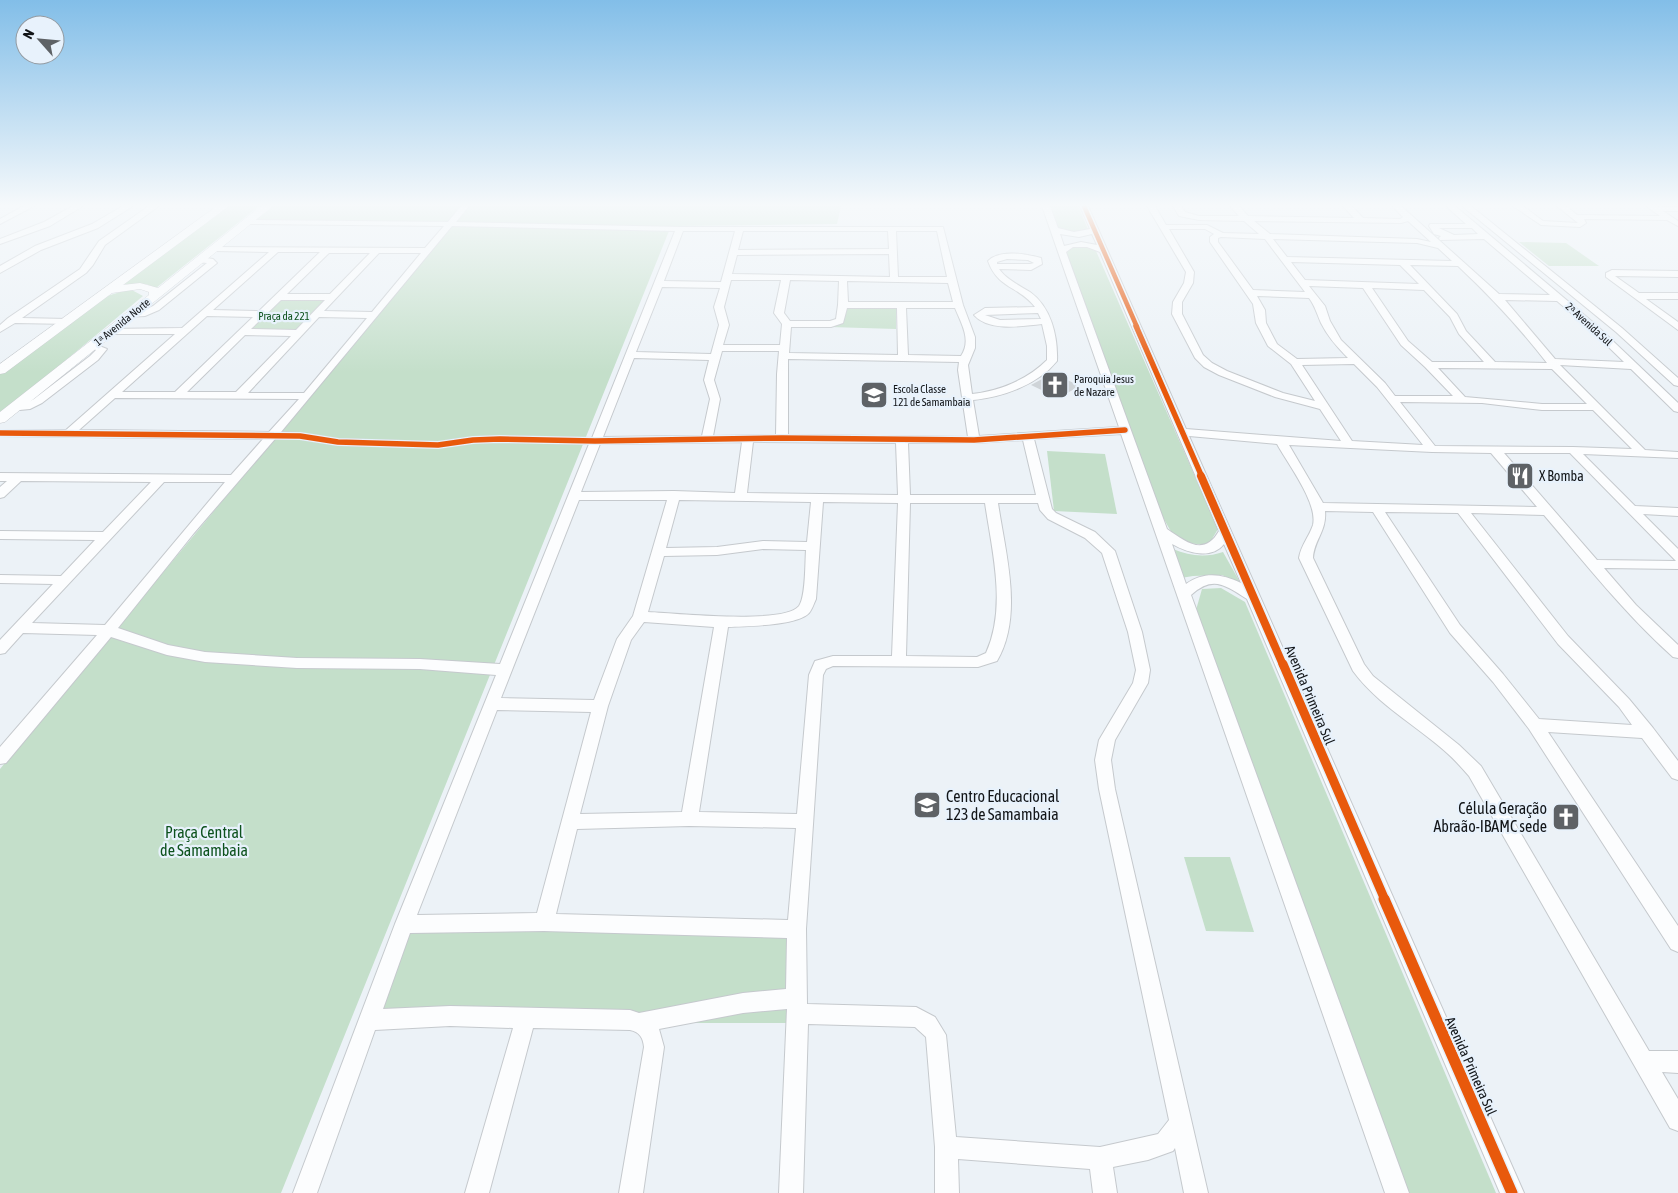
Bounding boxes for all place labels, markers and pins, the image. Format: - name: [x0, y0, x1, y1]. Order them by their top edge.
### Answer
- church icon: Paroquia Jesus de Nazare: [1040, 370, 1070, 400]
- place label: Paroquia Jesus de Nazare: [1074, 373, 1134, 398]
- school or university icon: Escola Classe 121 de Samambaia: [859, 380, 889, 410]
- place label: Escola Classe 121 de Samambaia: [893, 383, 970, 408]
- restaurant icon: X Bomba: [1505, 461, 1535, 491]
- place label: X Bomba: [1539, 468, 1584, 484]
- place label: Centro Educacional 123 de Samambaia: [946, 787, 1060, 823]
- school or university icon: Centro Educacional 123 de Samambaia: [912, 790, 942, 820]
- place label: Célula Geração Abraão-IBAMC sede: [1433, 799, 1547, 835]
- church icon: Célula Geração Abraão-IBAMC sede: [1551, 802, 1581, 832]

